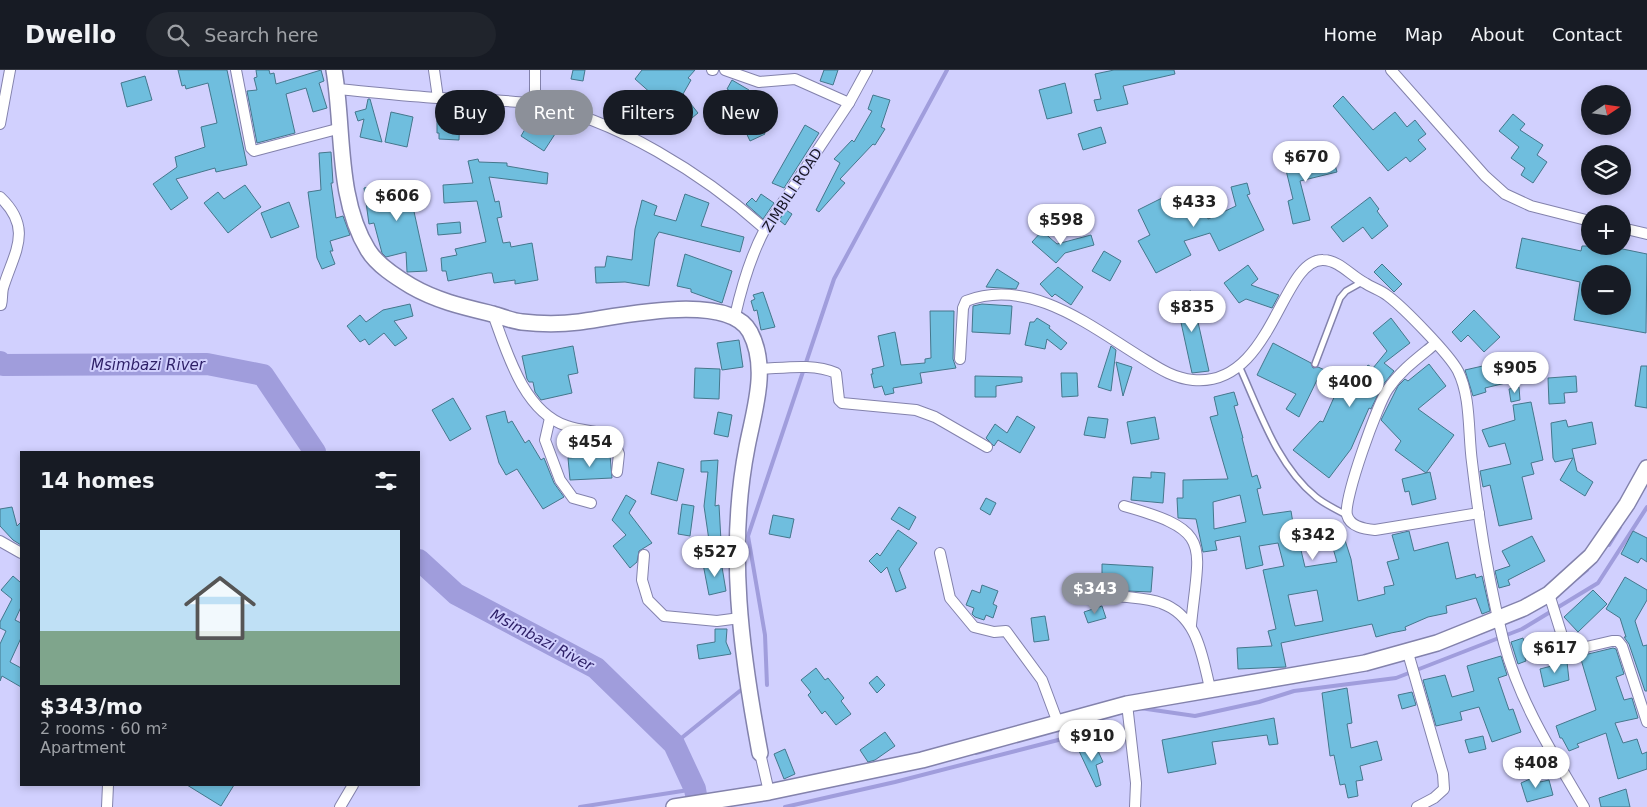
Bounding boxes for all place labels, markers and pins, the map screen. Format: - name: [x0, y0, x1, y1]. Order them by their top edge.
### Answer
- pin: $670: [1276, 140, 1336, 183]
- pin: $606: [367, 180, 427, 222]
- pin: $433: [1164, 186, 1224, 228]
- pin: $598: [1031, 204, 1091, 246]
- pin: $835: [1162, 290, 1222, 333]
- pin: $905: [1485, 352, 1545, 394]
- pin: $400: [1320, 366, 1380, 408]
- pin: $454: [560, 426, 620, 468]
- pin: $342: [1283, 518, 1343, 561]
- pin: $527: [685, 536, 745, 578]
- pin: $343: [1065, 572, 1125, 615]
- pin: $617: [1525, 632, 1585, 674]
- pin: $910: [1062, 720, 1122, 762]
- pin: $408: [1506, 746, 1566, 789]

